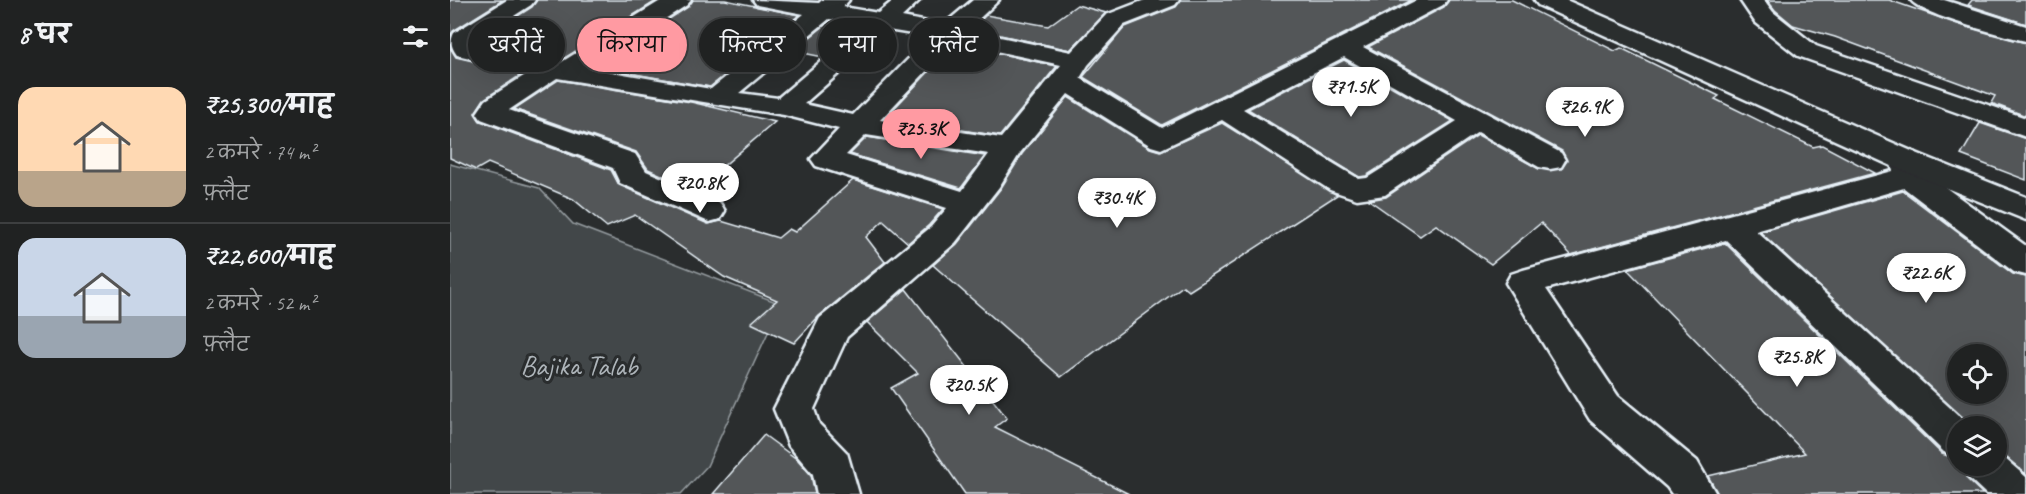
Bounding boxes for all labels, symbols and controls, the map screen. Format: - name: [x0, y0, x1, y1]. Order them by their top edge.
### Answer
- text: 8 घर: [18, 18, 71, 51]
- chip: खरीदें: [468, 18, 565, 72]
- chip: किराया: [577, 18, 687, 72]
- chip: फ़िल्टर: [699, 18, 806, 72]
- chip: नया: [818, 18, 897, 72]
- chip: फ़्लैट: [909, 18, 999, 72]
- icon: filters: [399, 20, 432, 53]
- pin: ₹71.5K: [1302, 67, 1400, 118]
- text: ₹71.5K: [1326, 74, 1376, 99]
- pin: ₹26.9K: [1536, 87, 1634, 138]
- text: ₹25,300/माह: [204, 88, 333, 121]
- text: ₹26.9K: [1560, 94, 1610, 119]
- pin: ₹25.3K: [872, 109, 970, 160]
- icon: home: [66, 111, 138, 183]
- text: ₹25.3K: [896, 116, 946, 141]
- text: 2 कमरे · 74 m²: [204, 140, 315, 165]
- pin: ₹20.8K: [651, 163, 749, 214]
- text: ₹20.8K: [675, 170, 725, 195]
- pin: ₹30.4K: [1068, 178, 1166, 229]
- text: फ़्लैट: [204, 181, 250, 206]
- text: ₹30.4K: [1092, 185, 1142, 210]
- text: ₹22,600/माह: [204, 239, 334, 272]
- pin: ₹22.6K: [1877, 253, 1975, 304]
- text: ₹22.6K: [1901, 260, 1951, 285]
- icon: home: [66, 262, 138, 334]
- text: 2 कमरे · 52 m²: [204, 291, 315, 316]
- text: फ़्लैट: [204, 332, 250, 357]
- pin: ₹25.8K: [1748, 337, 1846, 388]
- text: ₹25.8K: [1772, 344, 1822, 369]
- map controls: [1947, 344, 2007, 476]
- button: locate: [1947, 344, 2007, 404]
- park label: Bajika Talab: [521, 348, 639, 383]
- pin: ₹20.5K: [920, 365, 1018, 416]
- text: ₹20.5K: [944, 372, 994, 397]
- button: layers: [1947, 416, 2007, 476]

